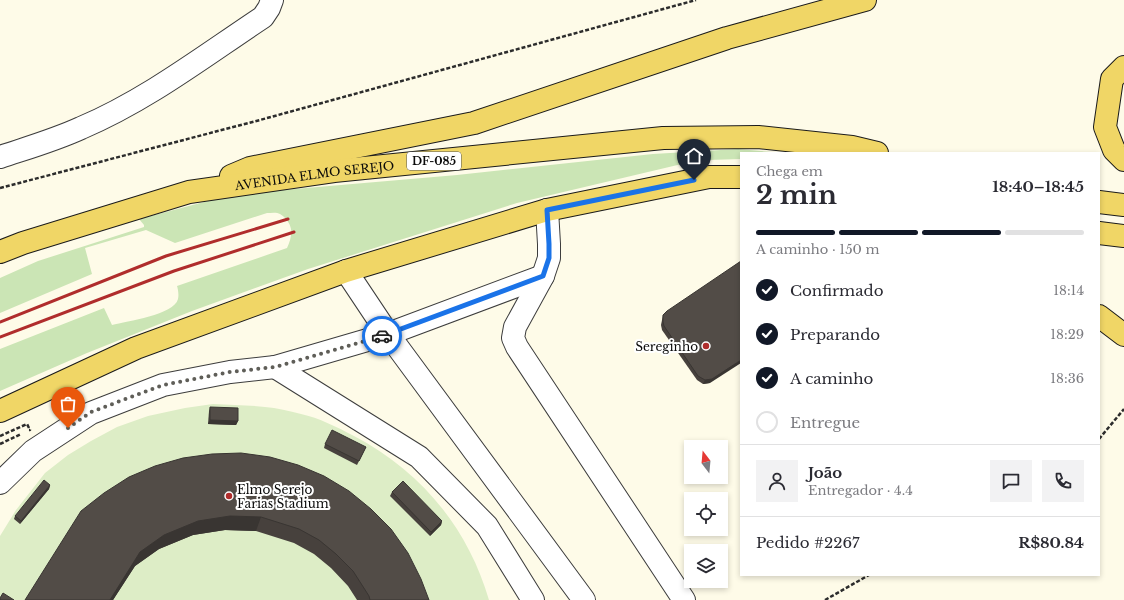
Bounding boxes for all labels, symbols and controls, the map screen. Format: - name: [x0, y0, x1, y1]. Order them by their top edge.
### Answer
- pin: [677, 139, 711, 180]
- icon: home: [683, 145, 705, 167]
- road number: DF-085: [407, 152, 461, 170]
- street label: AVENIDA ELMO SEREJO: [233, 158, 395, 193]
- text: Chega em: [756, 163, 823, 180]
- text: 18:40–18:45: [992, 177, 1084, 196]
- text: 2 min: [756, 179, 837, 211]
- text: A caminho · 150 m: [756, 241, 880, 258]
- icon: check: [756, 279, 778, 301]
- text: Confirmado: [790, 281, 883, 300]
- text: 18:14: [1053, 282, 1084, 299]
- courier: [362, 316, 402, 356]
- icon: check: [756, 323, 778, 345]
- icon: car: [371, 325, 393, 347]
- text: Preparando: [790, 325, 880, 344]
- text: 18:29: [1050, 326, 1084, 343]
- place label: Sereginho: [635, 339, 698, 354]
- marker: Sereginho: [701, 341, 711, 351]
- icon: check: [756, 367, 778, 389]
- text: A caminho: [790, 369, 873, 388]
- text: 18:36: [1050, 370, 1084, 387]
- pin: [51, 387, 85, 428]
- icon: bag: [57, 393, 79, 415]
- text: Entregue: [790, 413, 860, 432]
- north arrow: [684, 440, 728, 484]
- map controls: [684, 440, 728, 588]
- button: person: [756, 460, 798, 502]
- button: chat: [990, 460, 1032, 502]
- button: phone: [1042, 460, 1084, 502]
- text: João: [808, 463, 842, 482]
- place label: Elmo Serejo Farias Stadium: [237, 482, 329, 511]
- text: Entregador · 4.4: [808, 482, 913, 499]
- marker: Elmo Serejo Farias Stadium: [224, 491, 234, 501]
- button: locate: [684, 492, 728, 536]
- text: Pedido #2267: [756, 533, 860, 552]
- text: R$80.84: [1018, 533, 1084, 552]
- button: layers: [684, 544, 728, 588]

